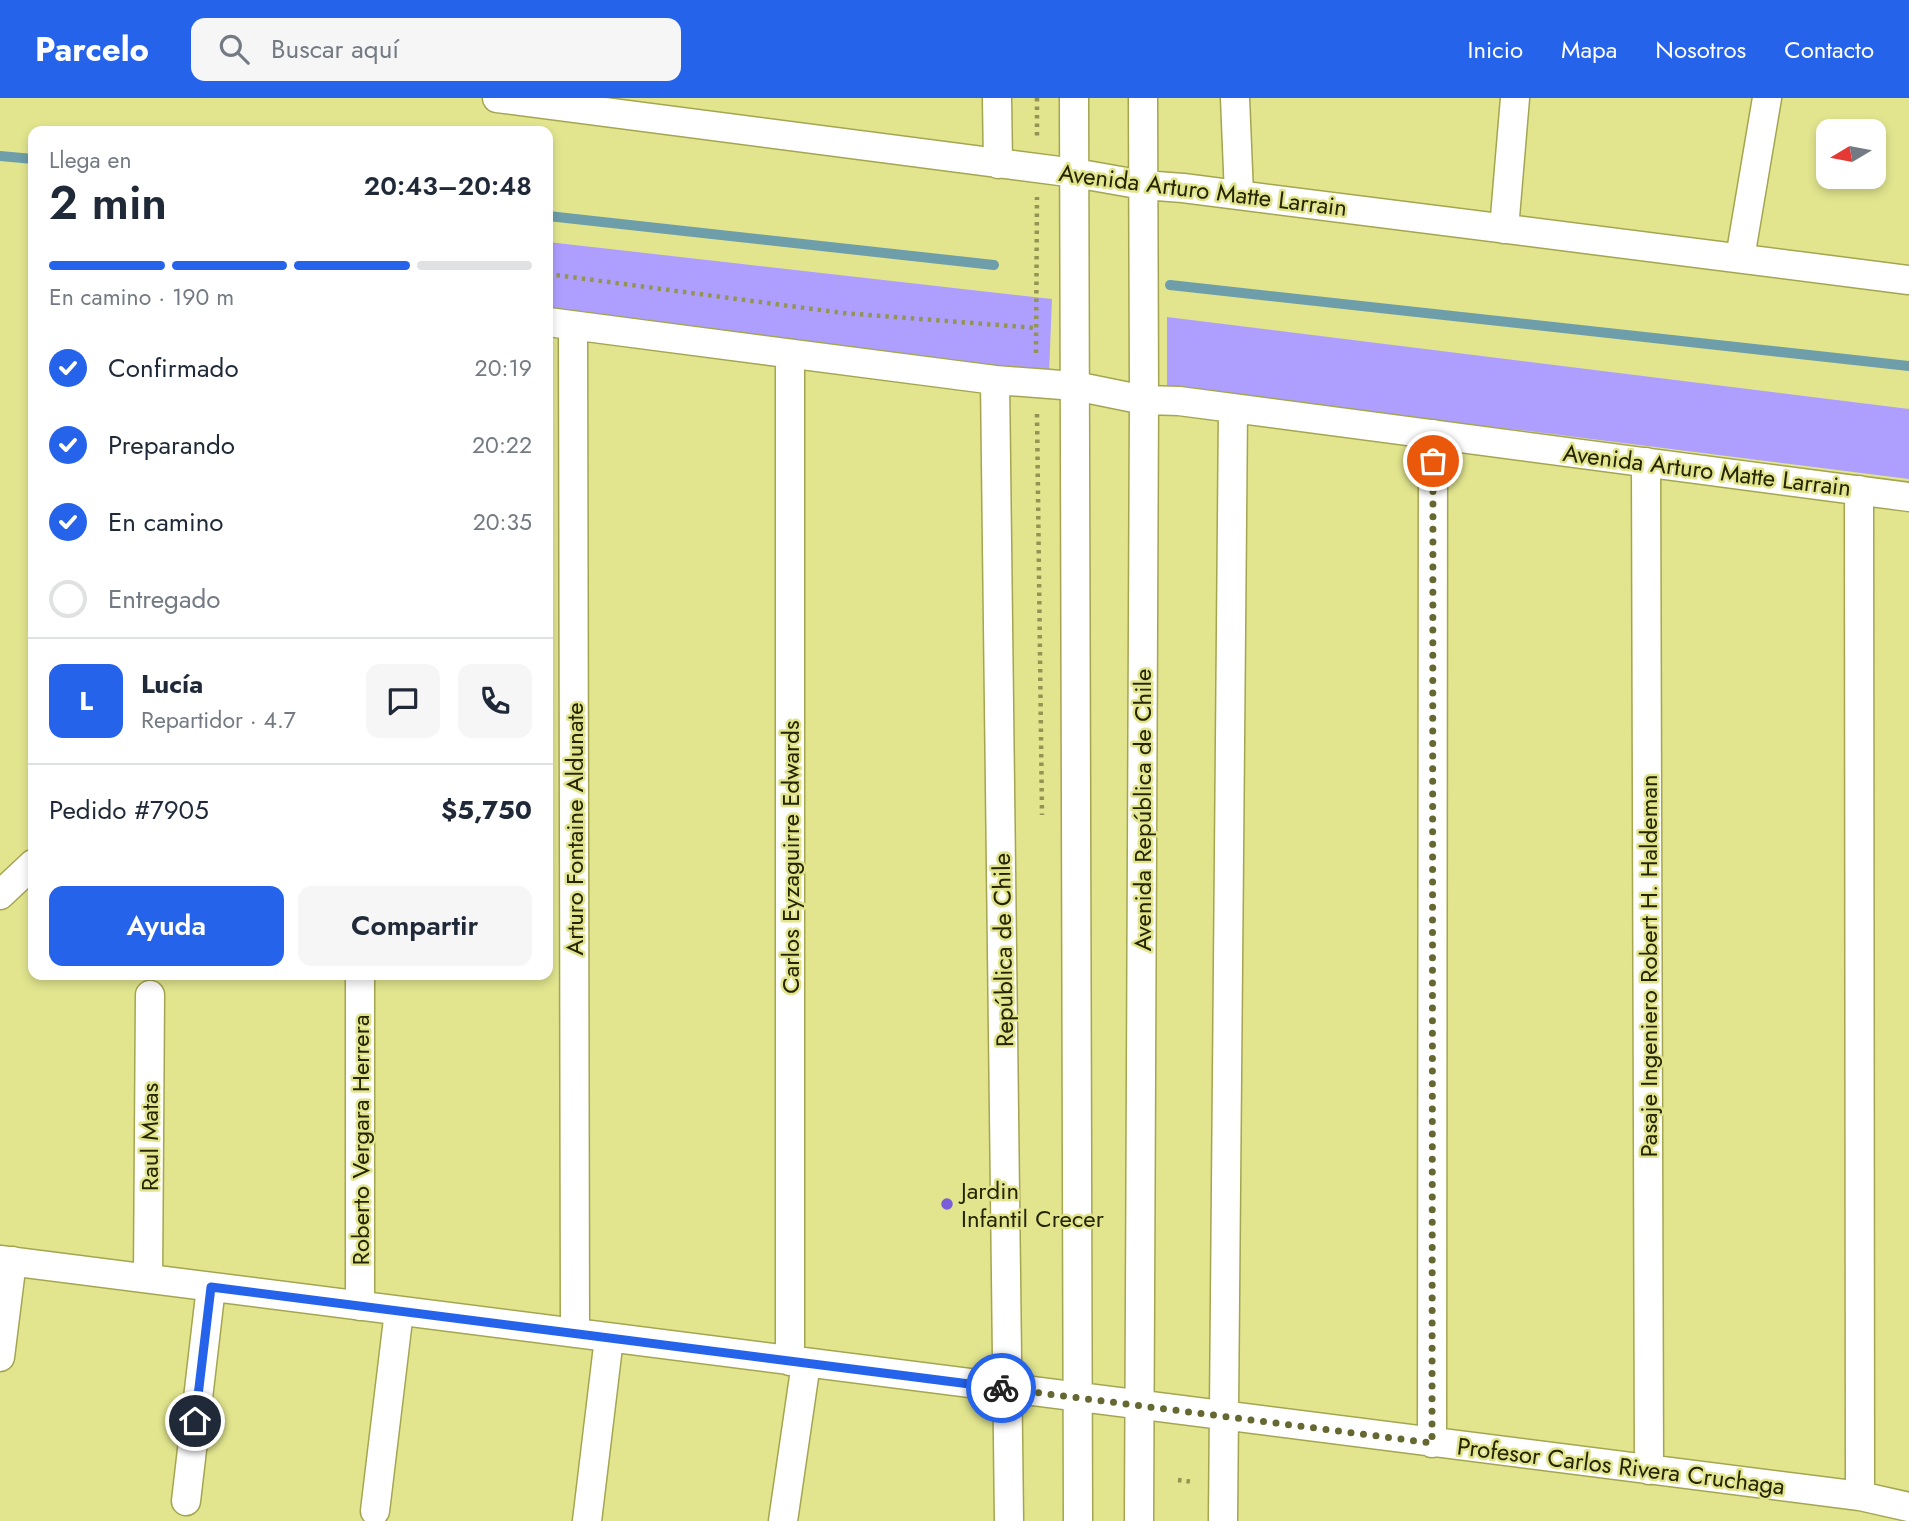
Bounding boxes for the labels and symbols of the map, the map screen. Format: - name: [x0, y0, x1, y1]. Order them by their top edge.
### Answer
- north arrow: [1816, 119, 1886, 189]
- street label: Avenida Arturo Matte Larrain: [1057, 155, 1349, 225]
- pin: [1403, 431, 1463, 491]
- street label: Avenida Arturo Matte Larrain: [1561, 435, 1853, 505]
- street label: Avenida República de Chile: [1125, 669, 1160, 951]
- street label: Arturo Fontaine Aldunate: [557, 702, 592, 956]
- street label: Carlos Eyzaguirre Edwards: [773, 720, 808, 994]
- street label: Pasaje Ingeniero Robert H. Haldeman: [1631, 774, 1666, 1158]
- street label: República de Chile: [984, 853, 1022, 1047]
- street label: Roberto Vergara Herrera: [343, 1015, 378, 1266]
- street label: Raul Matas: [132, 1083, 167, 1191]
- place label: Jardin Infantil Crecer: [958, 1173, 1105, 1236]
- marker: Jardin Infantil Crecer: [939, 1196, 955, 1212]
- courier: [966, 1353, 1036, 1423]
- pin: [165, 1391, 225, 1451]
- street label: Profesor Carlos Rivera Cruchaga: [1455, 1429, 1787, 1503]

